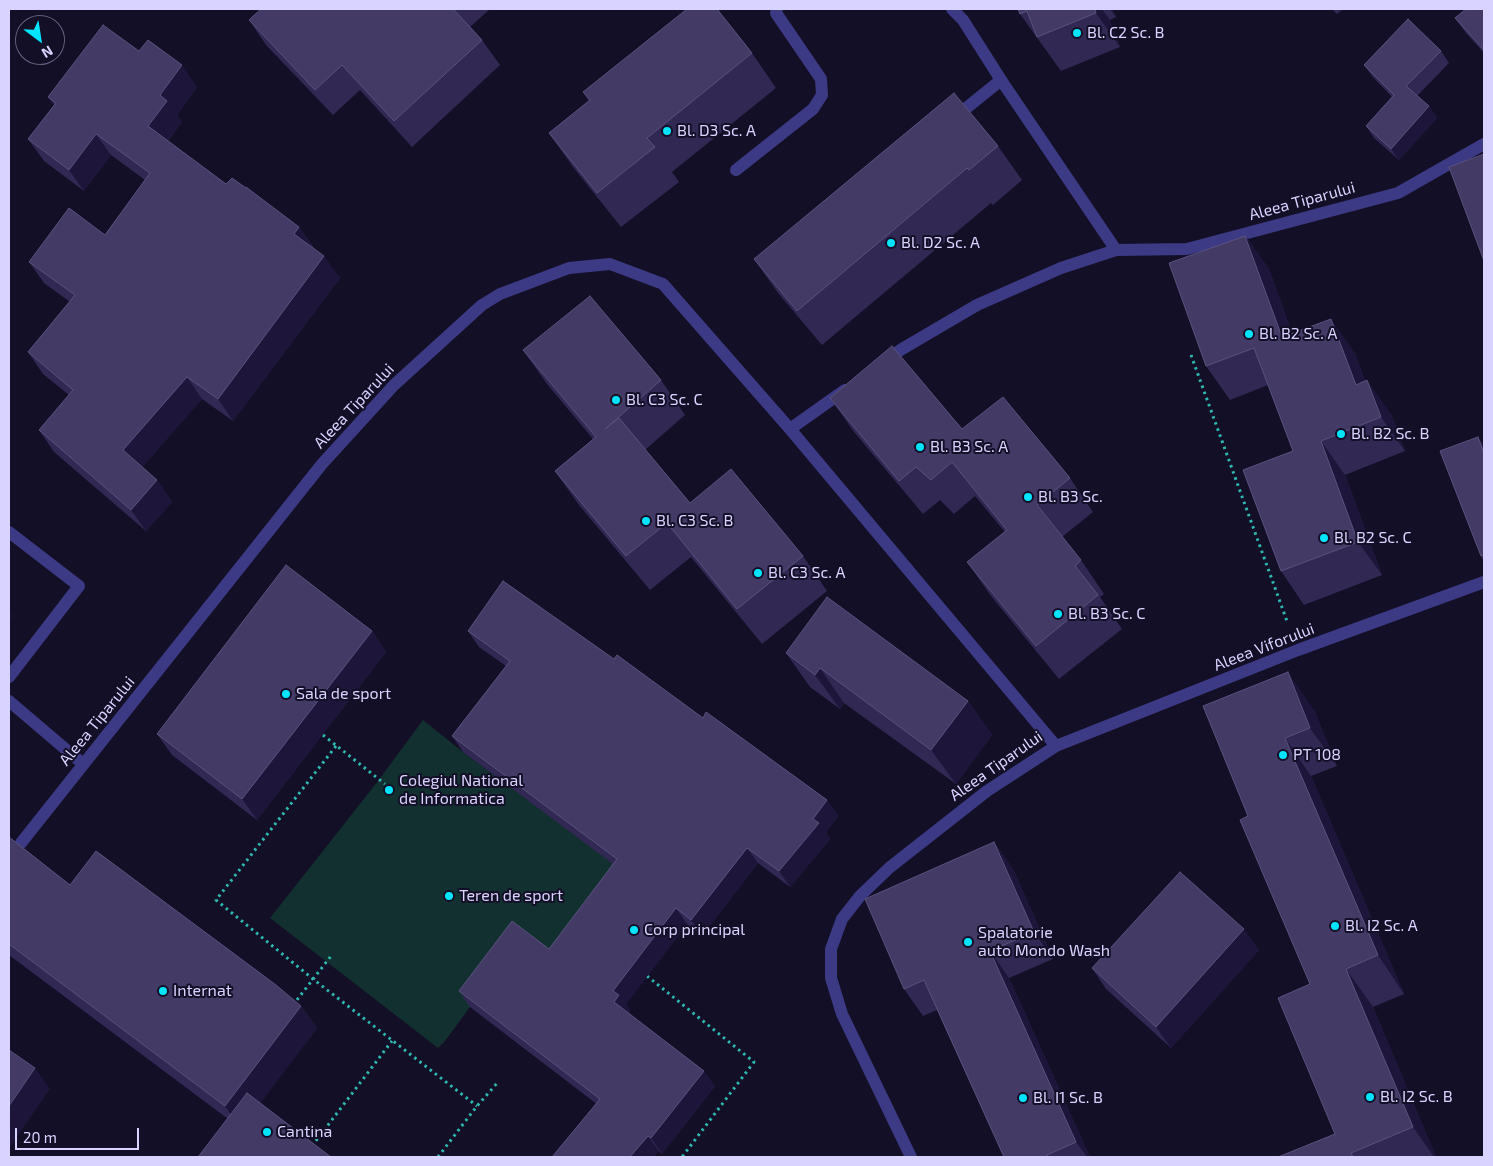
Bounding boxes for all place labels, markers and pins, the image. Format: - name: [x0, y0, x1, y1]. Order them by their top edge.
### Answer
- place label: Bl. C2 Sc. B: [1087, 23, 1165, 43]
- marker: Bl. C2 Sc. B: [1071, 27, 1083, 39]
- place label: Bl. D3 Sc. A: [677, 121, 756, 141]
- marker: Bl. D3 Sc. A: [661, 125, 673, 137]
- place label: Bl. D2 Sc. A: [901, 233, 980, 253]
- marker: Bl. D2 Sc. A: [885, 237, 897, 249]
- place label: Bl. B2 Sc. A: [1259, 324, 1337, 344]
- marker: Bl. B2 Sc. A: [1243, 328, 1255, 340]
- place label: Bl. C3 Sc. C: [626, 390, 703, 410]
- marker: Bl. C3 Sc. C: [610, 394, 622, 406]
- place label: Bl. B2 Sc. B: [1351, 424, 1429, 444]
- marker: Bl. B2 Sc. B: [1335, 428, 1347, 440]
- place label: Bl. B3 Sc. A: [930, 437, 1008, 457]
- marker: Bl. B3 Sc. A: [914, 441, 926, 453]
- place label: Bl. B3 Sc.: [1038, 487, 1103, 507]
- marker: Bl. B3 Sc.: [1022, 491, 1034, 503]
- place label: Bl. C3 Sc. B: [656, 511, 733, 531]
- marker: Bl. C3 Sc. B: [640, 515, 652, 527]
- place label: Bl. B2 Sc. C: [1334, 528, 1412, 548]
- marker: Bl. B2 Sc. C: [1318, 532, 1330, 544]
- place label: Bl. C3 Sc. A: [768, 563, 845, 583]
- marker: Bl. C3 Sc. A: [752, 567, 764, 579]
- place label: Bl. B3 Sc. C: [1068, 604, 1145, 624]
- marker: Bl. B3 Sc. C: [1052, 608, 1064, 620]
- place label: Sala de sport: [296, 684, 391, 704]
- marker: Sala de sport: [280, 688, 292, 700]
- place label: PT 108: [1293, 745, 1341, 765]
- marker: PT 108: [1277, 749, 1289, 761]
- place label: Colegiul National de Informatica: [399, 771, 523, 809]
- marker: Colegiul National de Informatica: [383, 784, 395, 796]
- place label: Teren de sport: [459, 886, 563, 906]
- marker: Teren de sport: [443, 890, 455, 902]
- place label: Bl. I2 Sc. A: [1345, 916, 1418, 936]
- place label: Corp principal: [644, 920, 745, 940]
- marker: Bl. I2 Sc. A: [1329, 920, 1341, 932]
- place label: Spalatorie auto Mondo Wash: [978, 923, 1110, 961]
- marker: Corp principal: [628, 924, 640, 936]
- marker: Spalatorie auto Mondo Wash: [962, 936, 974, 948]
- place label: Internat: [173, 981, 232, 1001]
- marker: Internat: [157, 985, 169, 997]
- place label: Bl. I2 Sc. B: [1380, 1087, 1453, 1107]
- place label: Bl. I1 Sc. B: [1033, 1088, 1103, 1108]
- marker: Bl. I2 Sc. B: [1364, 1091, 1376, 1103]
- marker: Bl. I1 Sc. B: [1017, 1092, 1029, 1104]
- place label: Cantina: [277, 1122, 332, 1142]
- marker: Cantina: [261, 1126, 273, 1138]

